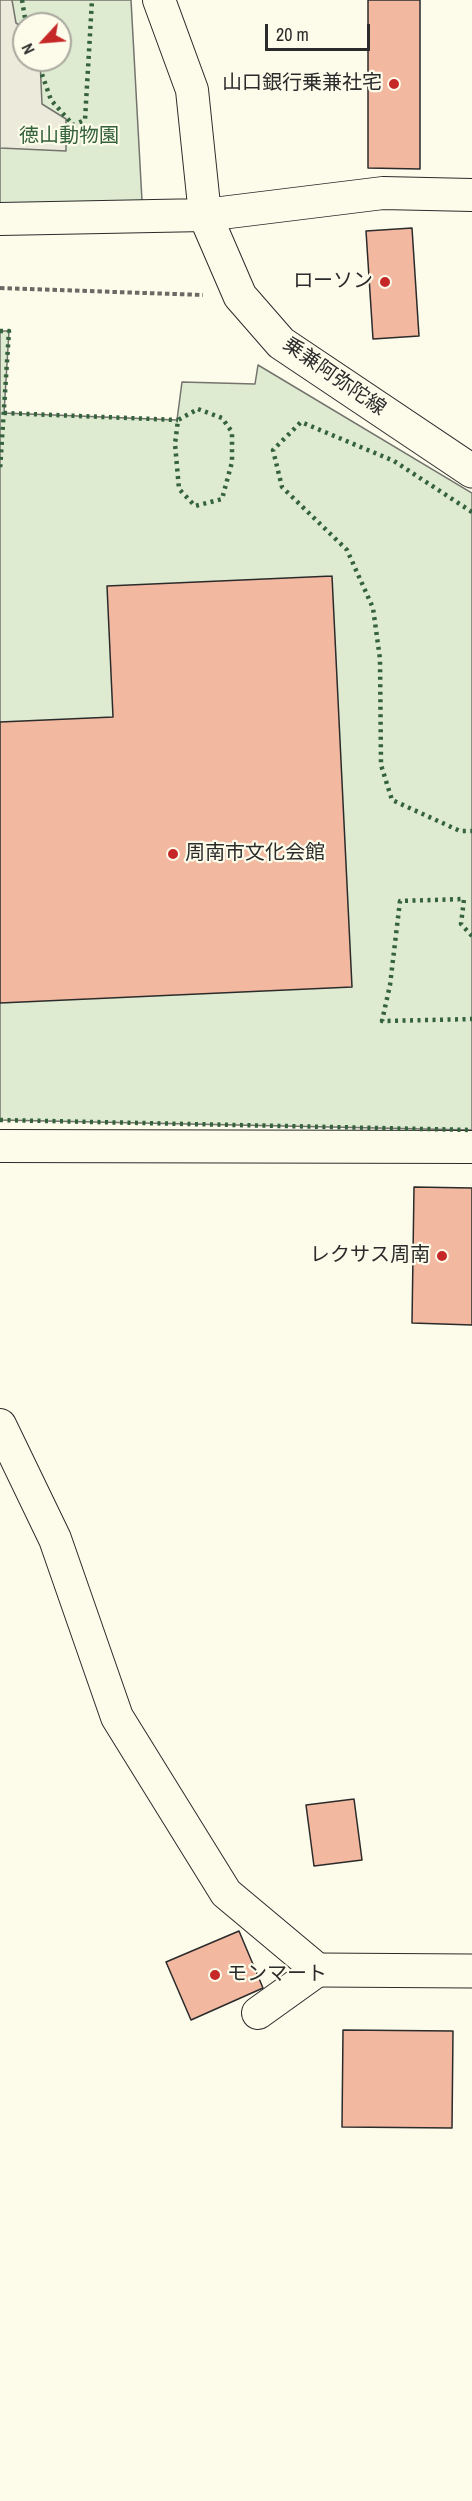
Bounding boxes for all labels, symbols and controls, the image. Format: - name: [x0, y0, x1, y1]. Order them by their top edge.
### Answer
- north arrow: [12, 12, 72, 72]
- scale bar: [268, 12, 373, 50]
- text: 20 m: [276, 22, 309, 47]
- text: N: [16, 40, 40, 58]
- place label: 山口銀行乗兼社宅: [222, 72, 382, 96]
- marker: 山口銀行乗兼社宅: [387, 77, 401, 91]
- park label: 徳山動物園: [19, 125, 119, 149]
- place label: ローソン: [293, 270, 373, 294]
- marker: ローソン: [378, 275, 392, 289]
- street label: 乗兼阿弥陀線: [278, 333, 390, 421]
- place label: 周南市文化会館: [185, 842, 325, 866]
- marker: 周南市文化会館: [166, 847, 180, 861]
- place label: レクサス周南: [310, 1244, 430, 1268]
- marker: レクサス周南: [435, 1249, 449, 1263]
- place label: モンマート: [227, 1963, 327, 1987]
- marker: モンマート: [208, 1968, 222, 1982]

